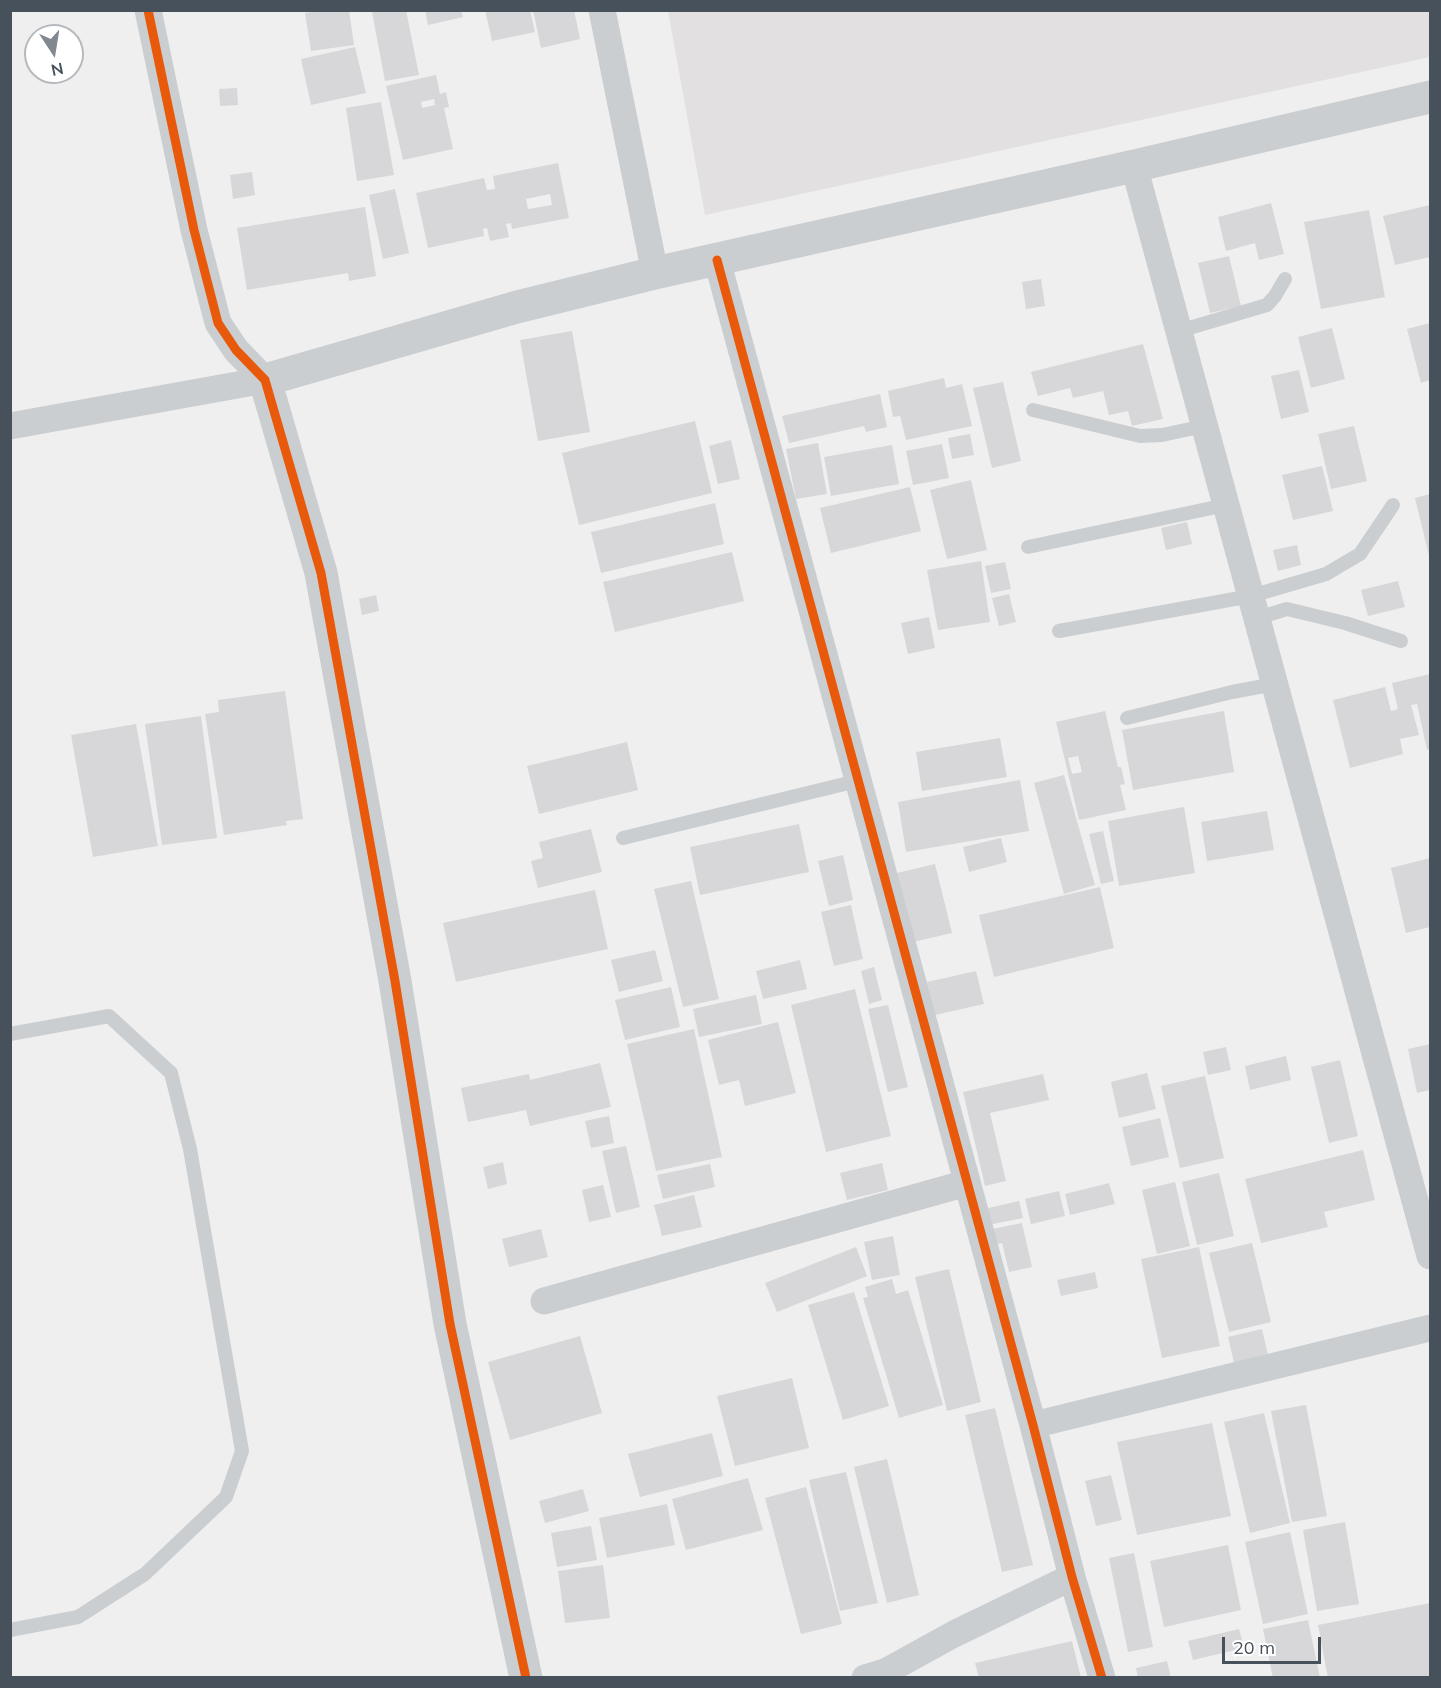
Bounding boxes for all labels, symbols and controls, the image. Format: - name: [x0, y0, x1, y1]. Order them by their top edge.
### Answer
- north arrow: [24, 24, 84, 84]
- text: N: [49, 59, 65, 81]
- scale bar: [1225, 1625, 1324, 1663]
- text: 20 m: [1233, 1636, 1275, 1659]

